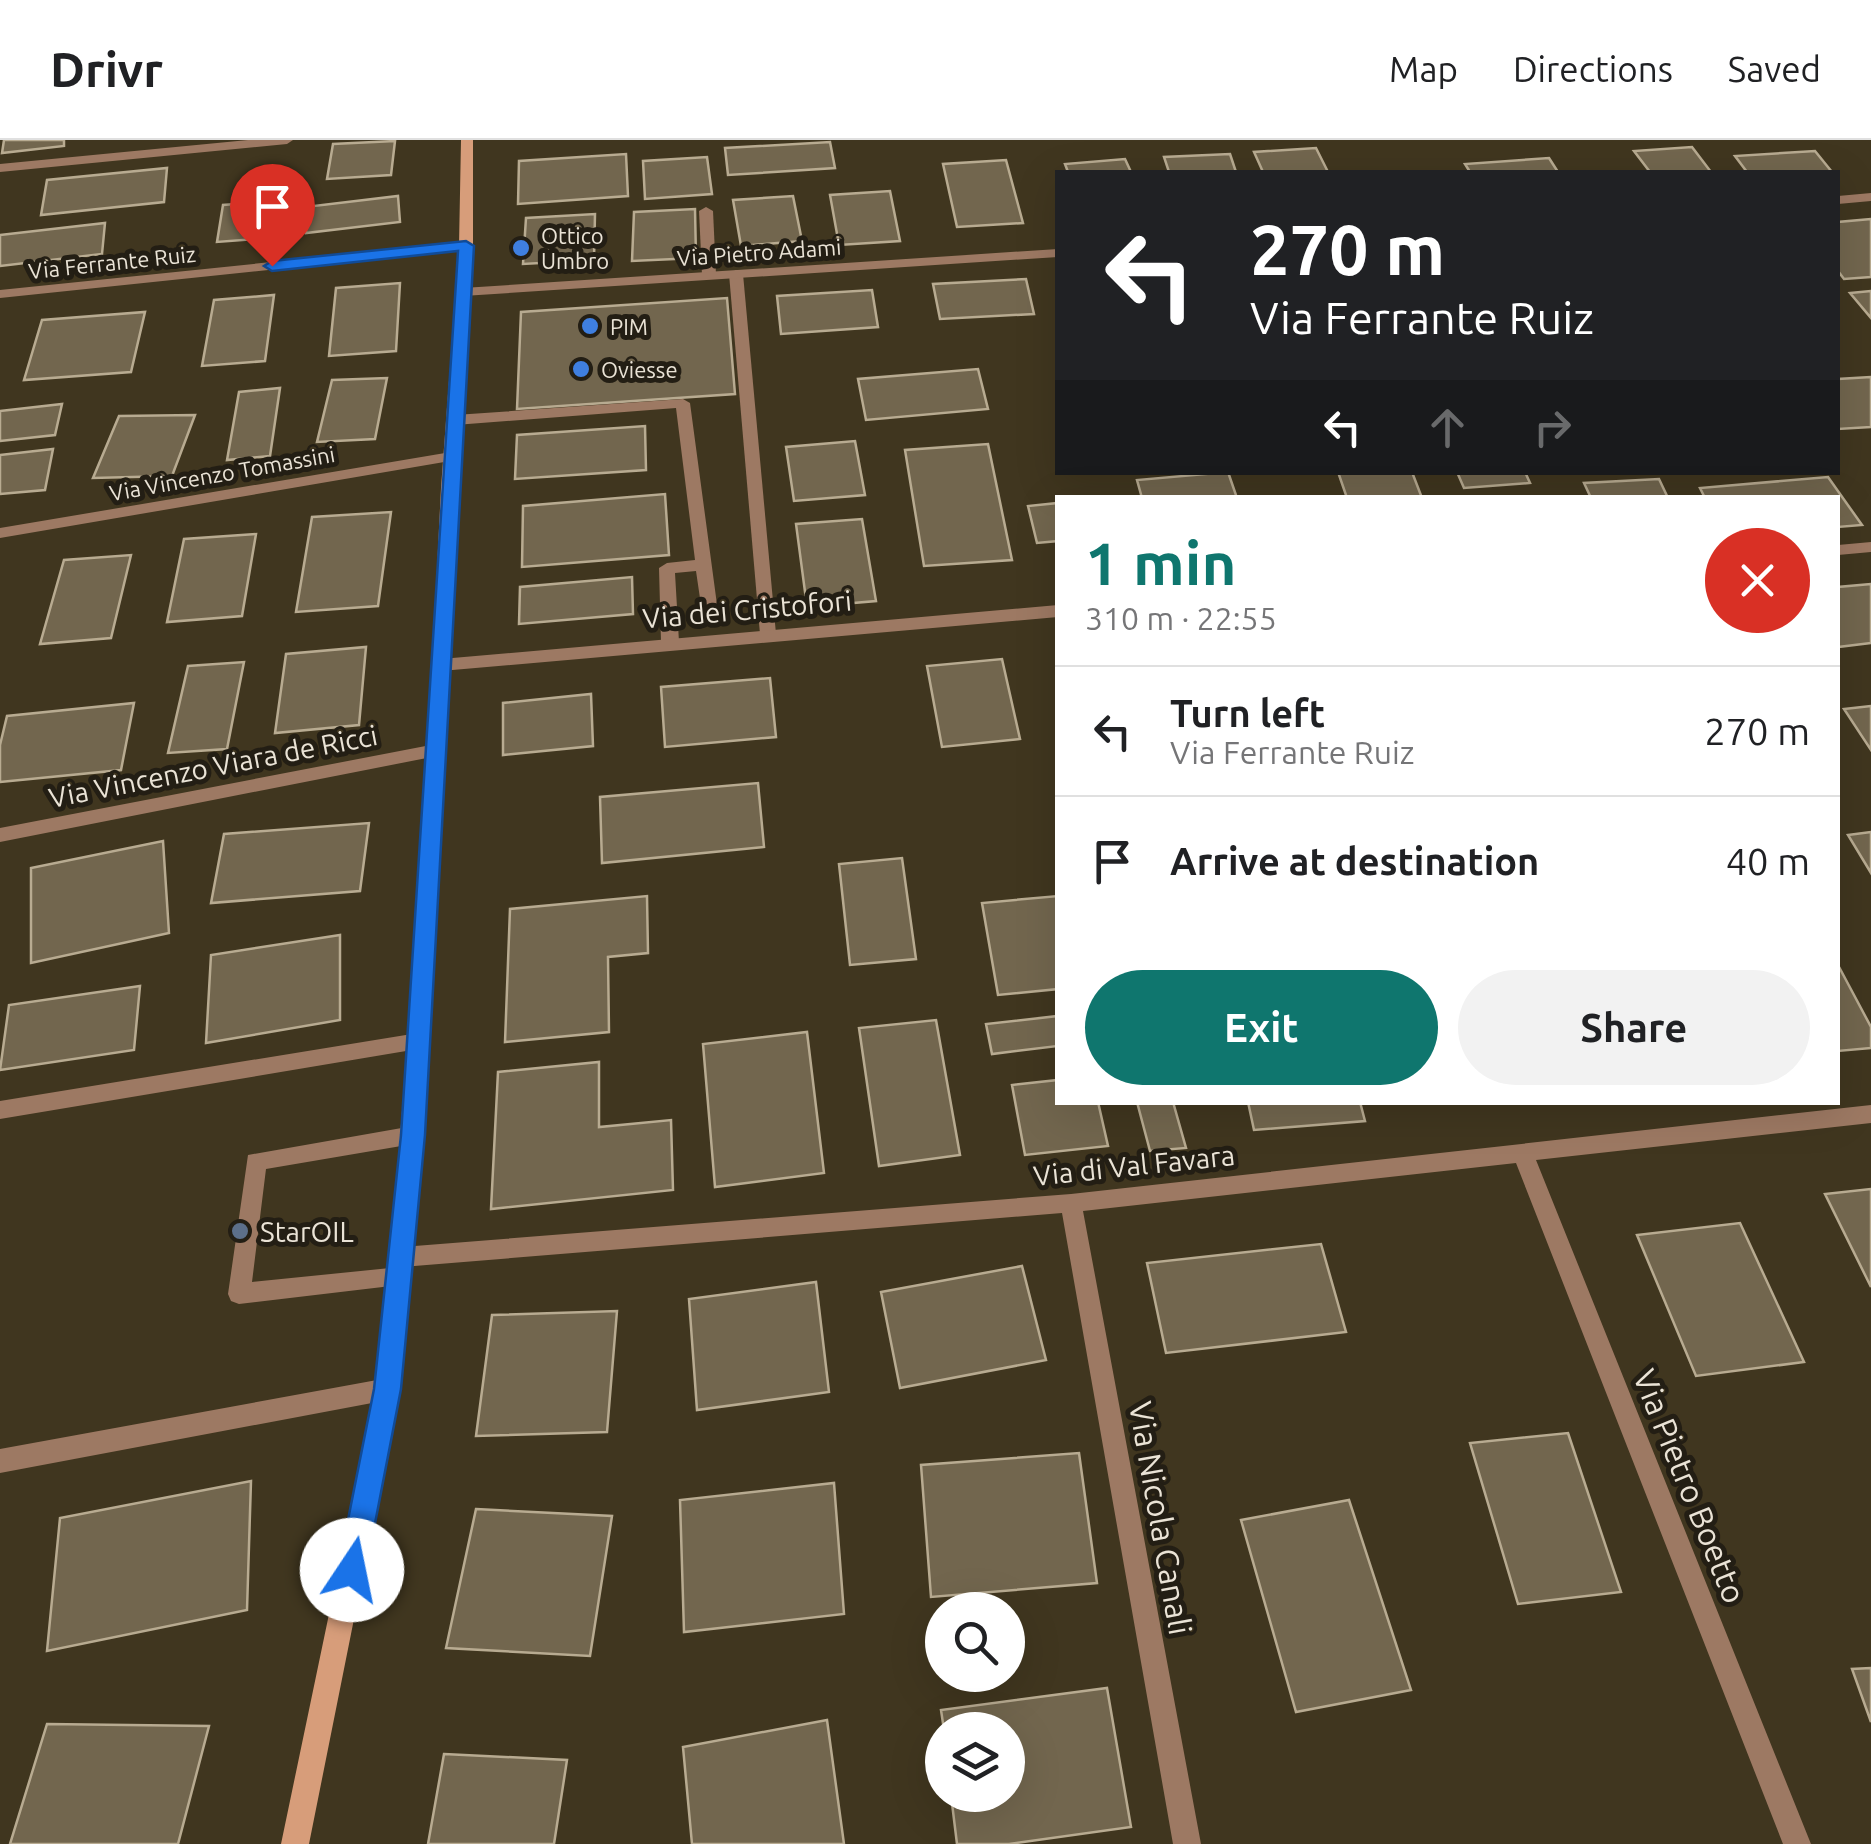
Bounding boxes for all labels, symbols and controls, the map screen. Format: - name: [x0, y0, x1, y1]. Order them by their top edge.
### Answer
- text: Drivr: [50, 42, 163, 96]
- text: Map: [1389, 49, 1458, 89]
- text: Directions: [1513, 49, 1673, 89]
- text: Saved: [1728, 49, 1821, 89]
- pin: [230, 164, 315, 267]
- icon: arrive: [245, 179, 300, 234]
- icon: left: [1085, 210, 1215, 340]
- text: 270 m: [1250, 210, 1445, 288]
- place label: Ottico Umbro: [541, 223, 609, 273]
- street label: Via Pietro Adami: [676, 234, 842, 270]
- marker: Ottico Umbro: [510, 237, 532, 259]
- street label: Via Ferrante Ruiz: [27, 241, 197, 283]
- text: Via Ferrante Ruiz: [1250, 292, 1594, 343]
- place label: PIM: [610, 314, 648, 339]
- marker: PIM: [579, 315, 601, 337]
- place label: Oviesse: [601, 357, 678, 382]
- marker: Oviesse: [570, 358, 592, 380]
- icon: left: [1315, 400, 1370, 455]
- icon: ahead: [1420, 400, 1475, 455]
- icon: right: [1525, 400, 1580, 455]
- street label: Via Vincenzo Tomassini: [107, 441, 337, 505]
- button: close: [1705, 528, 1810, 633]
- text: 1 min: [1085, 529, 1237, 596]
- street label: Via dei Cristofori: [641, 584, 853, 634]
- text: 310 m · 22:55: [1085, 600, 1277, 636]
- text: Turn left: [1170, 692, 1325, 734]
- icon: left: [1085, 704, 1140, 759]
- text: 270 m: [1704, 710, 1810, 752]
- street label: Via Vincenzo Viara de Ricci: [46, 719, 380, 813]
- text: Via Ferrante Ruiz: [1170, 734, 1415, 770]
- icon: arrive: [1085, 834, 1140, 889]
- text: Arrive at destination: [1170, 840, 1539, 882]
- text: 40 m: [1726, 840, 1810, 882]
- button: Exit: [1085, 970, 1438, 1085]
- button: Share: [1458, 970, 1810, 1085]
- street label: Via di Val Favara: [1032, 1139, 1236, 1191]
- place label: StarOIL: [260, 1216, 354, 1247]
- marker: StarOIL: [229, 1220, 251, 1242]
- street label: Via Pietro Boetto: [1627, 1364, 1753, 1608]
- street label: Via Nicola Canali: [1123, 1399, 1199, 1637]
- position arrow: [300, 1518, 404, 1622]
- map controls: [925, 1592, 1025, 1812]
- button: search: [925, 1592, 1025, 1692]
- button: layers: [925, 1712, 1025, 1812]

